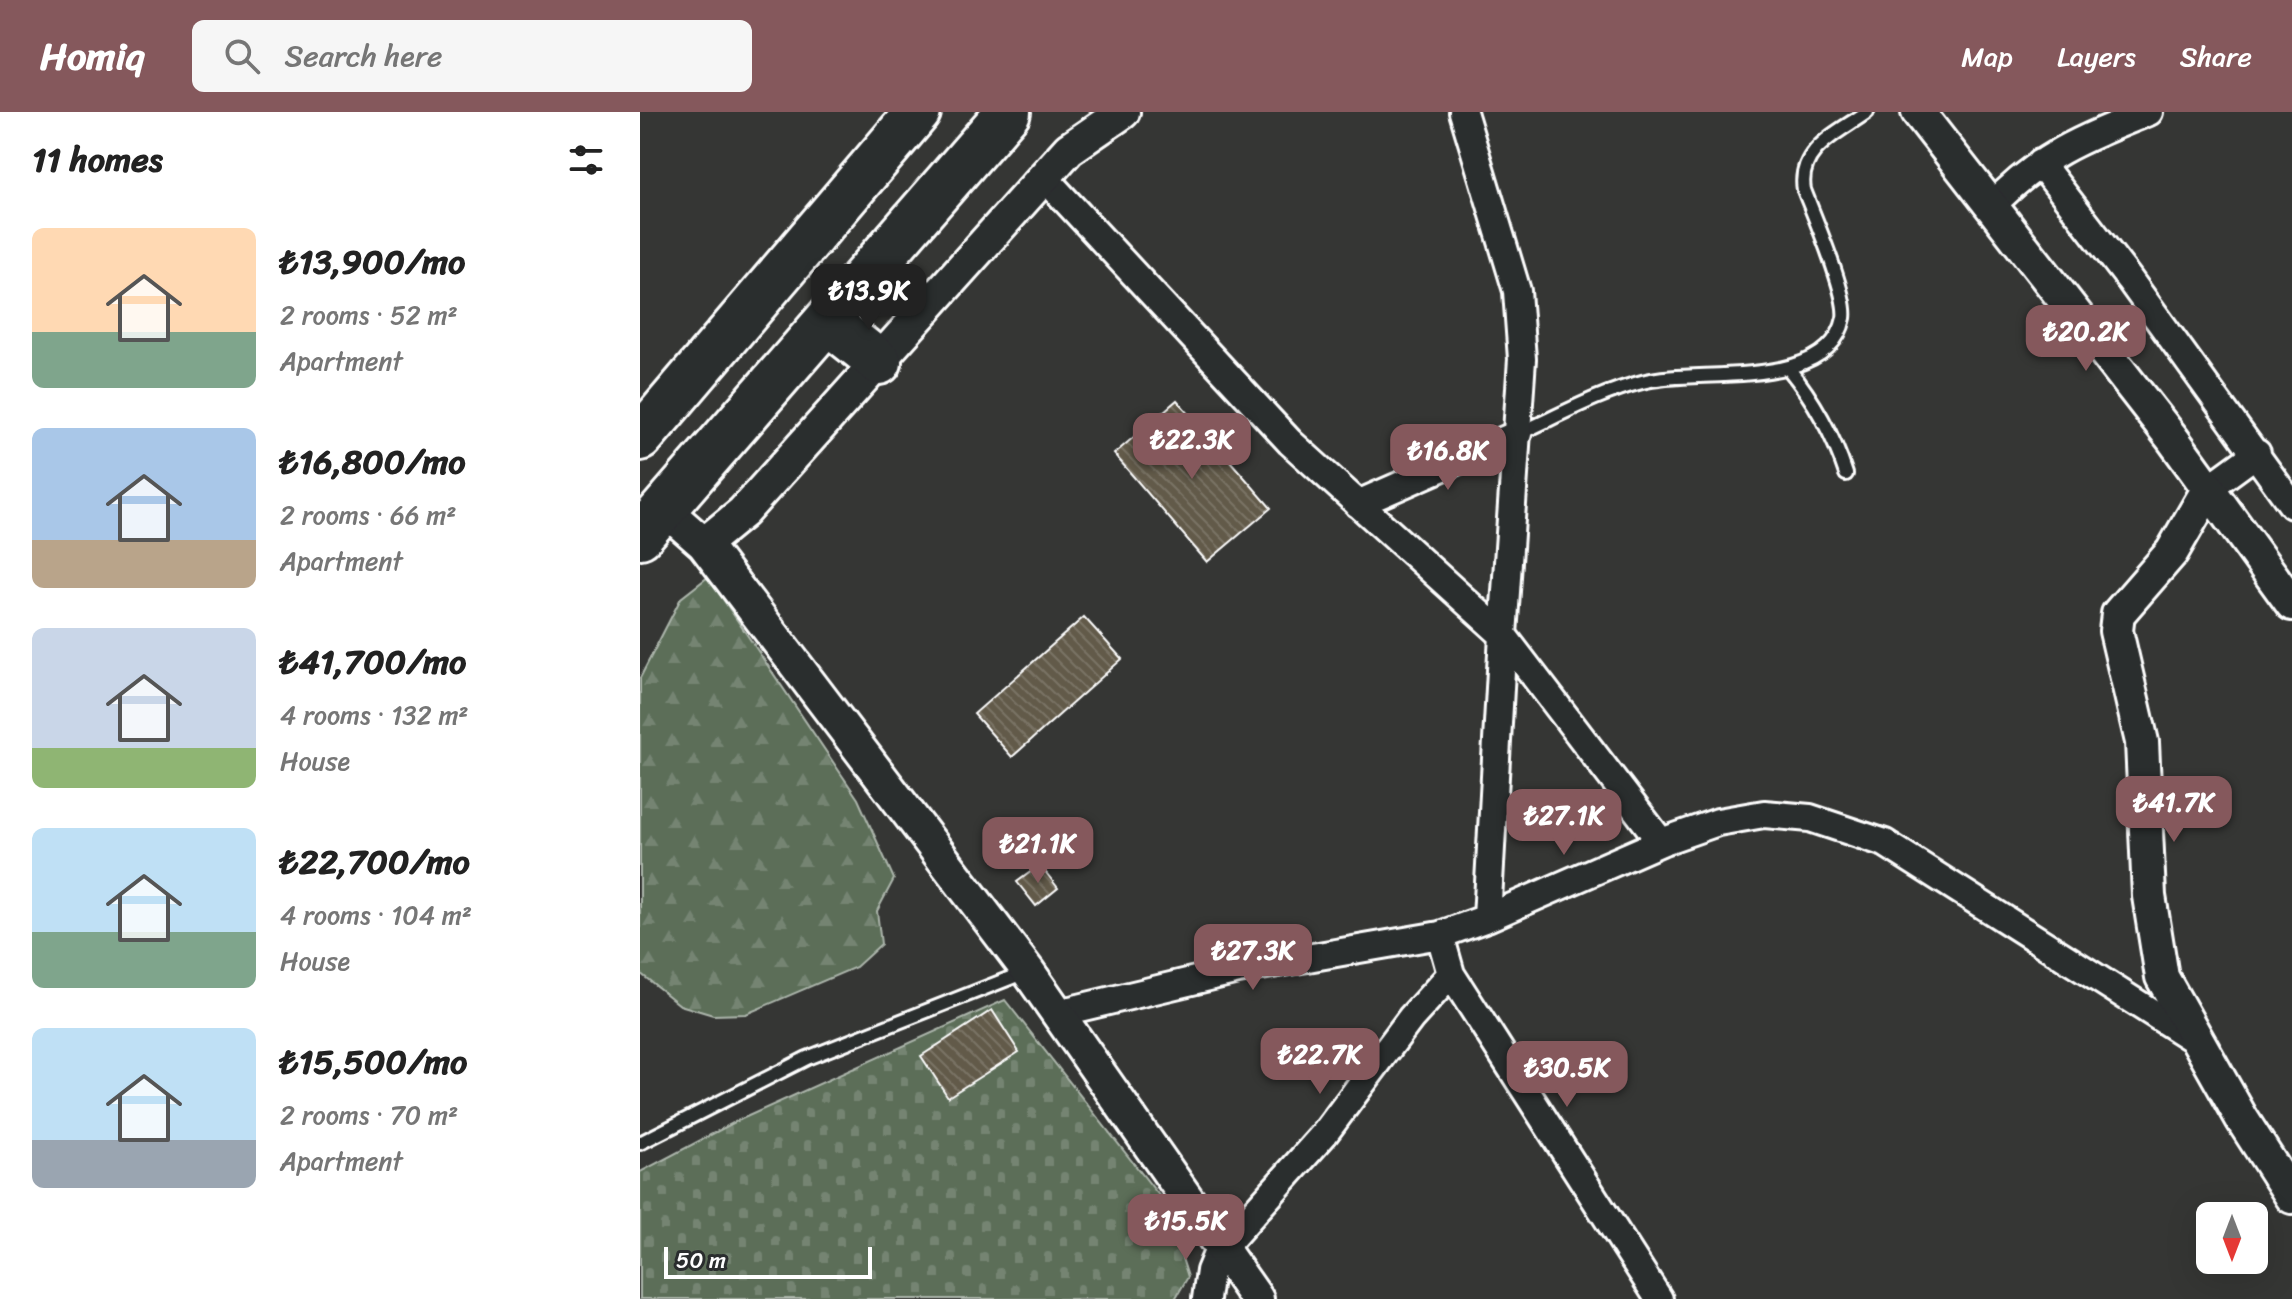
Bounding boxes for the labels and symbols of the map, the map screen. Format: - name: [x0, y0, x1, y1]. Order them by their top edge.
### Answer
- pin: ₺13.9K: [804, 264, 934, 332]
- pin: ₺20.2K: [2021, 305, 2151, 373]
- pin: ₺22.3K: [1127, 413, 1257, 481]
- pin: ₺16.8K: [1383, 424, 1513, 492]
- pin: ₺41.7K: [2109, 776, 2239, 844]
- pin: ₺27.1K: [1499, 789, 1629, 857]
- pin: ₺21.1K: [973, 817, 1103, 885]
- pin: ₺27.3K: [1188, 924, 1318, 992]
- pin: ₺22.7K: [1255, 1028, 1385, 1096]
- pin: ₺30.5K: [1502, 1041, 1632, 1109]
- pin: ₺15.5K: [1121, 1194, 1251, 1262]
- north arrow: [2196, 1202, 2268, 1274]
- scale bar: [664, 1243, 872, 1279]

